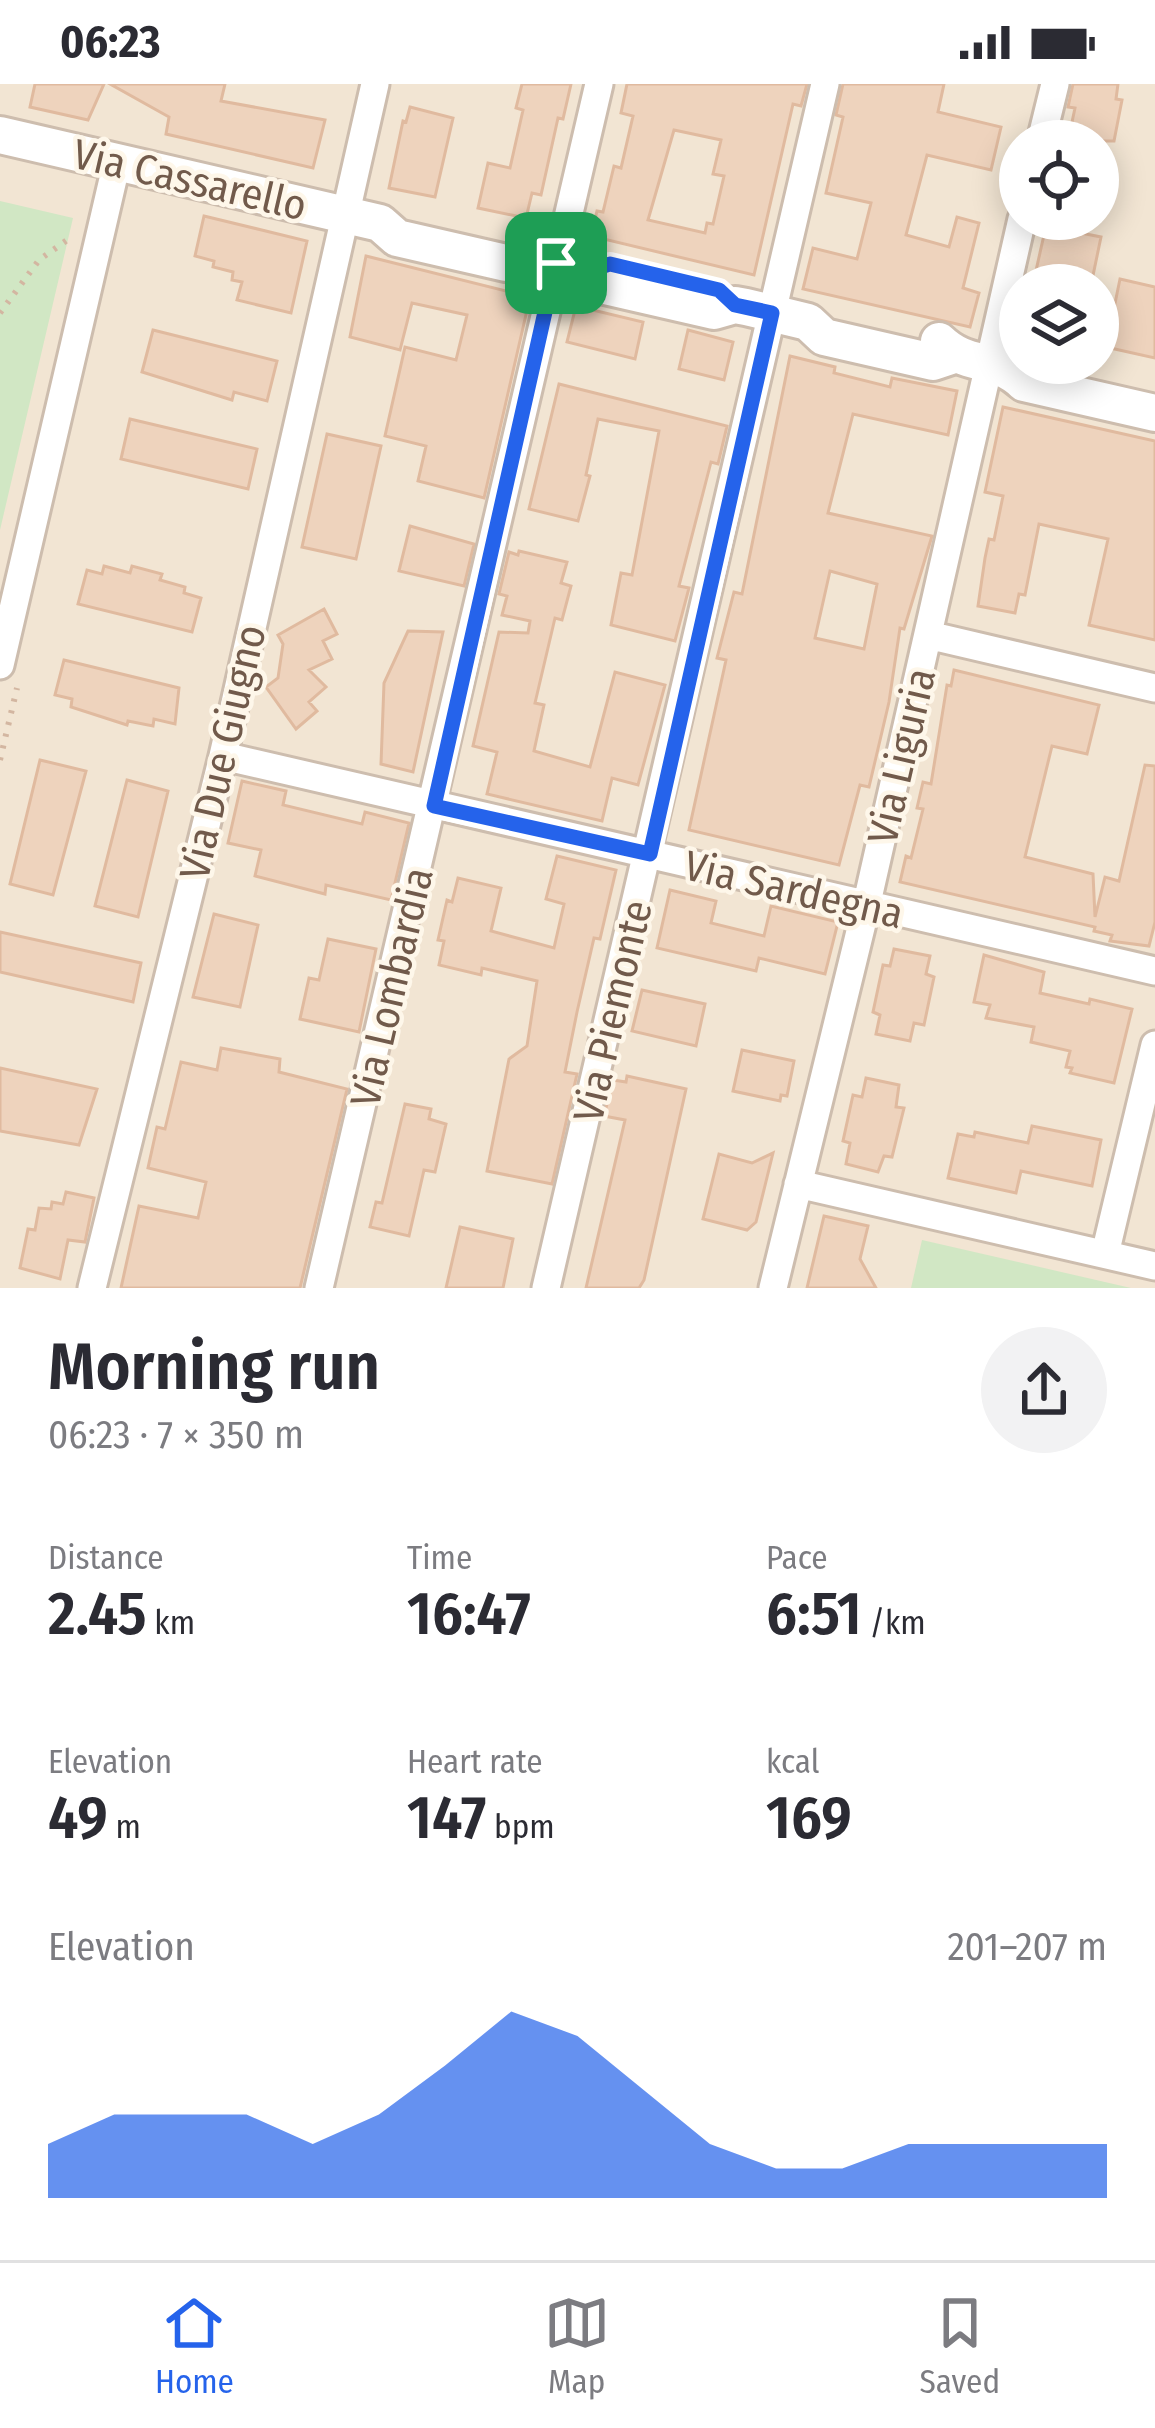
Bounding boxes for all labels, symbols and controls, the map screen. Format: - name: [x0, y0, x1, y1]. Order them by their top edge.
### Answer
- text: 06:23: [60, 15, 161, 69]
- map controls: [999, 120, 1119, 384]
- button: locate: [999, 120, 1119, 240]
- street label: Via Cassarello: [68, 129, 311, 231]
- pin: [505, 212, 607, 314]
- icon: arrive: [523, 230, 589, 296]
- button: layers: [999, 264, 1119, 384]
- street label: Via Due Giugno: [169, 620, 277, 885]
- street label: Via Liguria: [858, 664, 946, 849]
- street label: Via Sardegna: [679, 841, 908, 939]
- street label: Via Lombardia: [340, 863, 444, 1112]
- street label: Via Piemonte: [563, 895, 663, 1127]
- text: Morning run: [48, 1327, 380, 1406]
- button: share: [981, 1327, 1107, 1453]
- text: 06:23 · 7 × 350 m: [48, 1412, 304, 1458]
- text: Distance: [48, 1538, 164, 1578]
- text: Time: [407, 1538, 472, 1578]
- text: Pace: [766, 1538, 828, 1578]
- text: 2.45: [48, 1578, 147, 1650]
- text: 16:47: [407, 1578, 531, 1650]
- text: 6:51: [766, 1578, 862, 1650]
- text: km: [147, 1603, 195, 1643]
- text: /km: [862, 1603, 926, 1643]
- text: Elevation: [48, 1742, 172, 1782]
- text: Heart rate: [407, 1742, 543, 1782]
- text: kcal: [766, 1742, 819, 1782]
- text: 49: [48, 1782, 108, 1854]
- text: 147: [407, 1782, 486, 1854]
- text: 169: [766, 1782, 852, 1854]
- text: m: [108, 1807, 141, 1847]
- text: bpm: [486, 1807, 555, 1847]
- text: Elevation: [48, 1924, 195, 1970]
- text: 201–207 m: [947, 1924, 1107, 1970]
- tab: Home: [155, 2290, 234, 2402]
- tab: Map: [544, 2290, 610, 2402]
- tab: Saved: [920, 2290, 1000, 2402]

